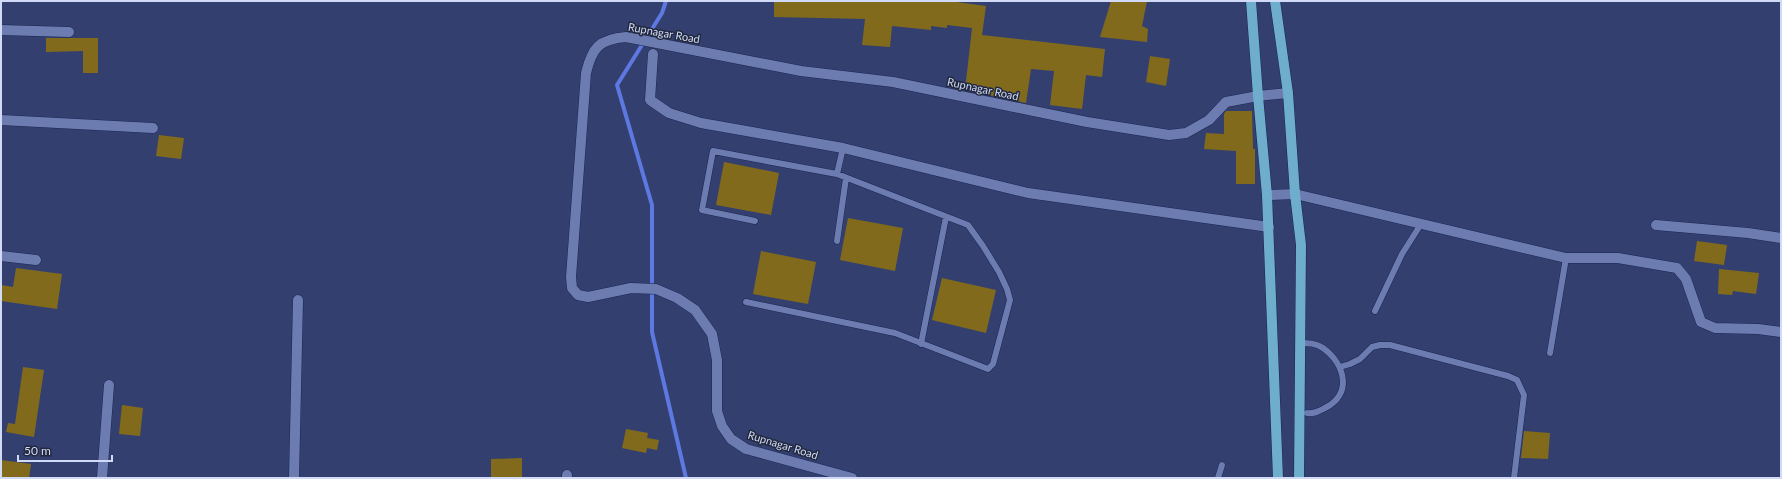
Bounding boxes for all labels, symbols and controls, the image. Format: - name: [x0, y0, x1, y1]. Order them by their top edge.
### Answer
- street label: Rupnagar Road: [627, 20, 701, 45]
- street label: Rupnagar Road: [946, 75, 1020, 102]
- street label: Rupnagar Road: [746, 428, 820, 461]
- scale bar: [18, 437, 112, 463]
- text: 50 m: [24, 443, 51, 458]

